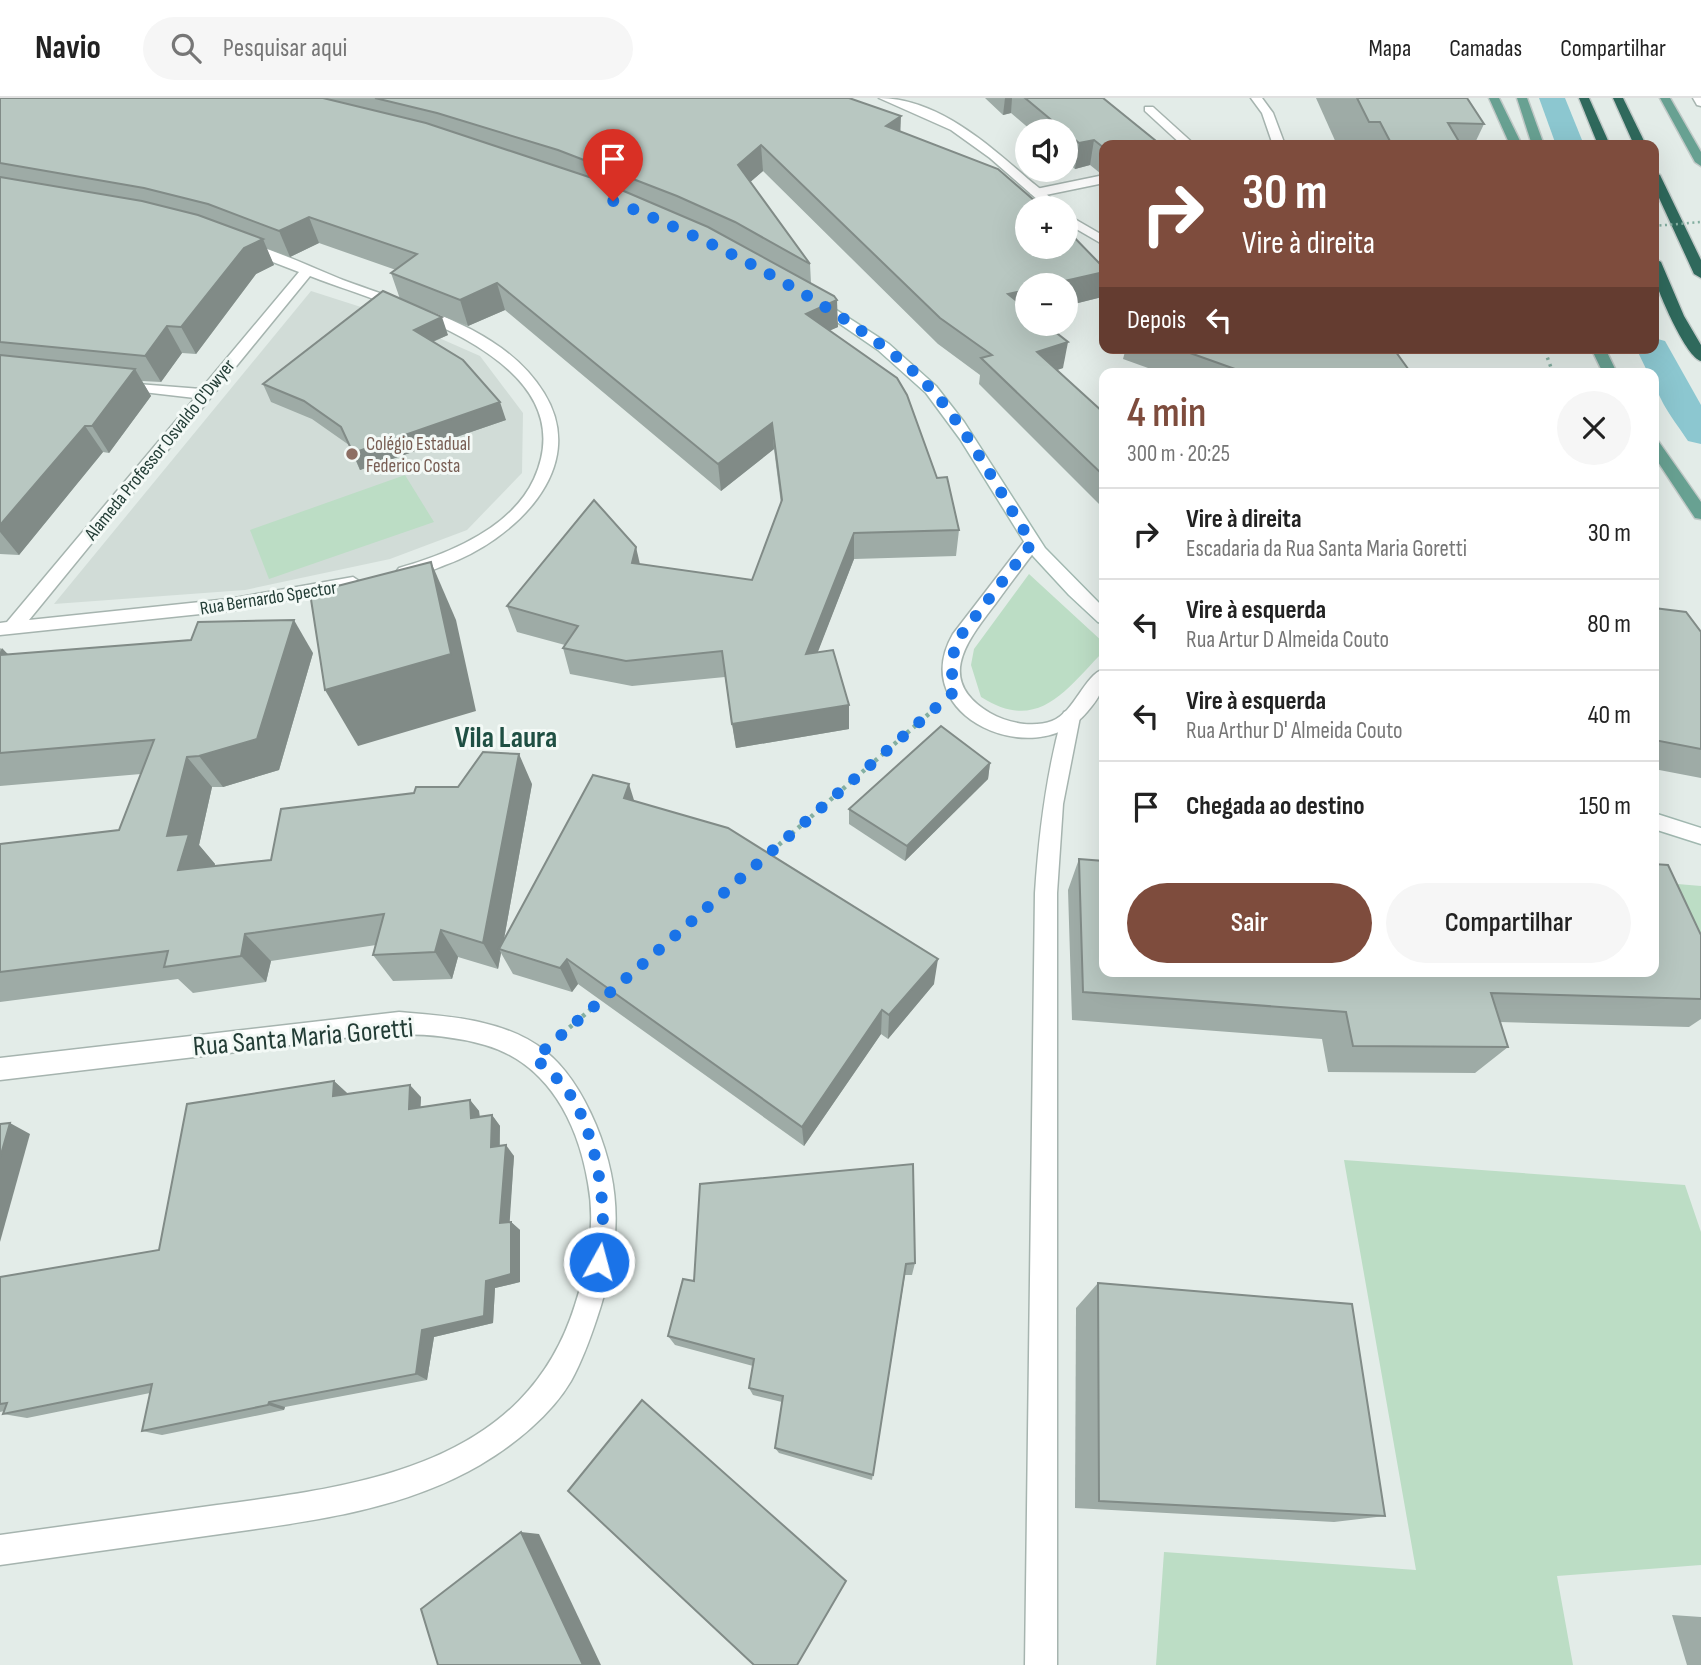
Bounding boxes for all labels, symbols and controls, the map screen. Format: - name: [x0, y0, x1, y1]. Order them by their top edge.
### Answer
- search box: [143, 17, 633, 80]
- text: Navio: [35, 28, 101, 68]
- icon: search: [167, 29, 205, 67]
- text: Pesquisar aqui: [223, 33, 347, 64]
- text: Mapa: [1369, 34, 1411, 63]
- text: Camadas: [1449, 34, 1522, 63]
- text: Compartilhar: [1560, 34, 1666, 63]
- map controls: [1015, 119, 1078, 336]
- button: sound: [1015, 119, 1078, 182]
- pin: [583, 129, 643, 201]
- icon: arrive: [594, 140, 632, 178]
- text: 30 m: [1242, 164, 1327, 223]
- icon: right: [1127, 168, 1218, 259]
- button: +: [1015, 196, 1078, 259]
- text: Vire à direita: [1242, 224, 1375, 263]
- button: −: [1015, 273, 1078, 336]
- icon: left: [1200, 301, 1238, 339]
- text: Depois: [1127, 305, 1186, 336]
- street label: Alameda Professor Osvaldo O'Dwyer: [79, 354, 241, 546]
- text: 4 min: [1127, 388, 1206, 439]
- button: close: [1557, 391, 1631, 465]
- place label: Colégio Estadual Federico Costa: [366, 433, 471, 478]
- text: 300 m · 20:25: [1127, 440, 1230, 468]
- marker: Colégio Estadual Federico Costa: [344, 446, 360, 462]
- text: Vire à direita: [1186, 504, 1302, 535]
- icon: right: [1127, 515, 1165, 553]
- text: 30 m: [1588, 518, 1631, 549]
- text: Escadaria da Rua Santa Maria Goretti: [1186, 535, 1467, 563]
- street label: Rua Bernardo Spector: [198, 576, 339, 621]
- text: Vire à esquerda: [1186, 595, 1326, 626]
- icon: left: [1127, 606, 1165, 644]
- text: 80 m: [1587, 609, 1631, 640]
- text: Rua Artur D Almeida Couto: [1186, 626, 1389, 654]
- text: Vire à esquerda: [1186, 686, 1326, 717]
- icon: left: [1127, 697, 1165, 735]
- text: 40 m: [1588, 700, 1631, 731]
- text: Rua Arthur D' Almeida Couto: [1186, 717, 1403, 745]
- district label: Vila Laura: [455, 720, 557, 756]
- icon: arrive: [1127, 788, 1165, 826]
- text: Chegada ao destino: [1186, 791, 1365, 822]
- text: 150 m: [1579, 791, 1631, 822]
- button: Sair: [1127, 883, 1372, 963]
- button: Compartilhar: [1386, 883, 1631, 963]
- street label: Rua Santa Maria Goretti: [192, 1011, 415, 1064]
- position arrow: [562, 1225, 636, 1299]

